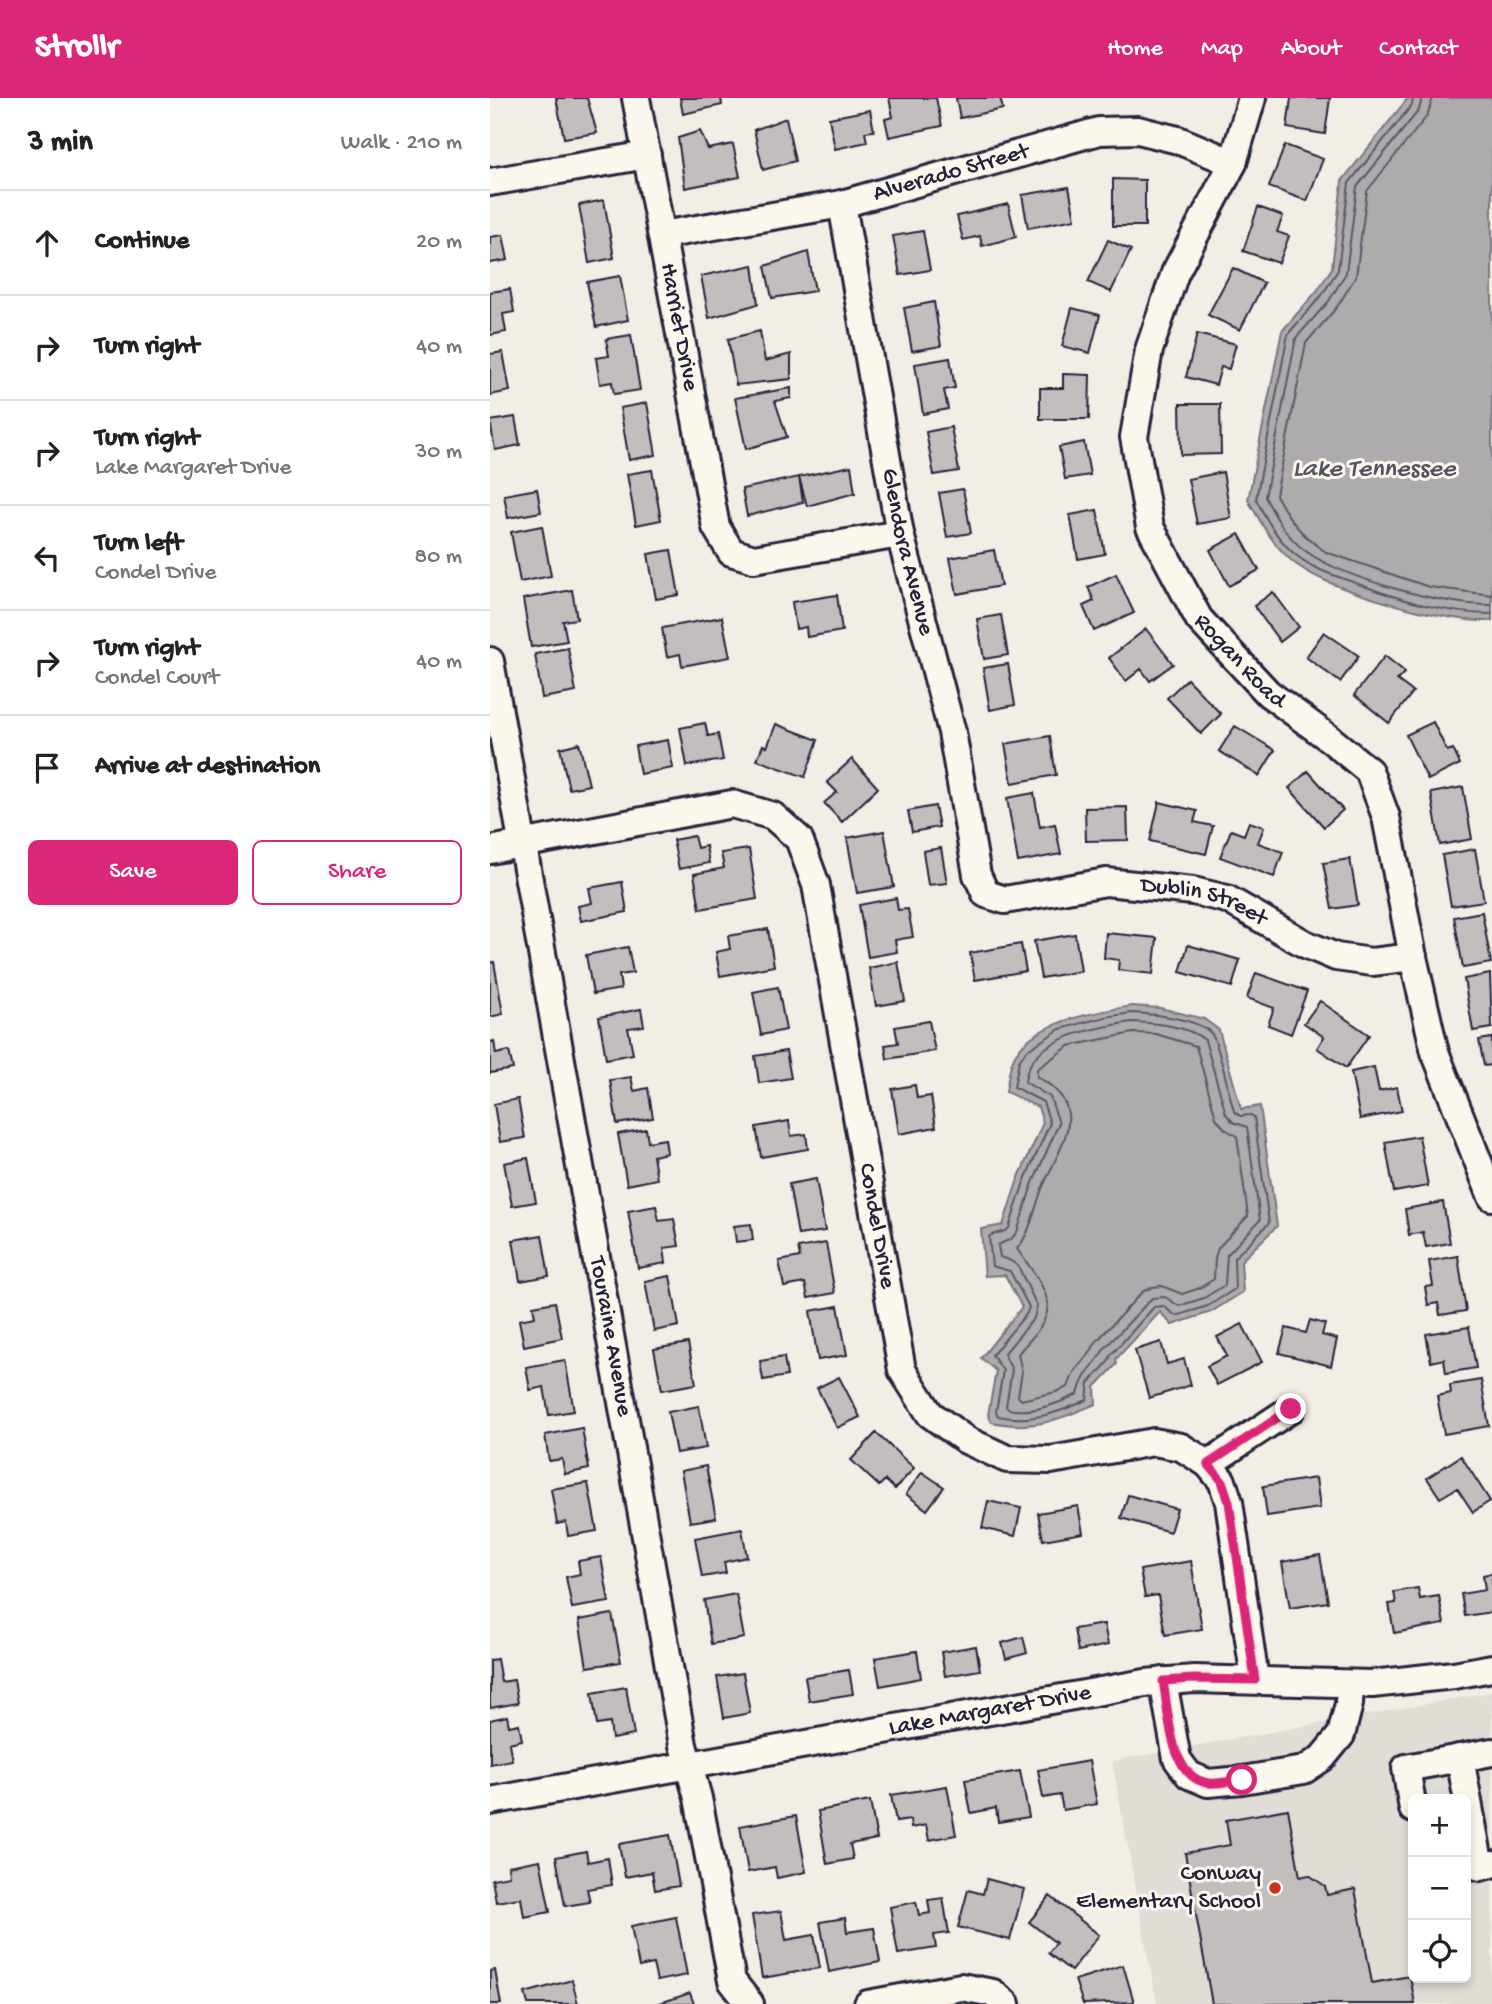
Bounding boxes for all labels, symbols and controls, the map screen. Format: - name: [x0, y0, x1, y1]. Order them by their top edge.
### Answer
- text: Strollr: [35, 30, 119, 68]
- text: Home: [1107, 35, 1163, 64]
- text: Map: [1201, 35, 1243, 64]
- text: About: [1281, 35, 1341, 64]
- text: Contact: [1379, 35, 1457, 64]
- text: 3 min: [28, 126, 93, 161]
- text: Walk · 210 m: [341, 130, 462, 157]
- street label: Alverado Street: [870, 137, 1034, 209]
- icon: ahead: [28, 224, 66, 262]
- text: Continue: [95, 227, 189, 258]
- text: 20 m: [416, 229, 462, 256]
- street label: Harriet Drive: [653, 261, 705, 394]
- icon: right: [28, 329, 66, 367]
- text: Turn right: [95, 332, 199, 363]
- text: 40 m: [416, 334, 462, 361]
- text: Turn right: [95, 424, 199, 455]
- icon: right: [28, 434, 66, 472]
- text: 30 m: [415, 439, 462, 466]
- text: Lake Margaret Drive: [95, 455, 291, 482]
- water label: Lake Tennessee: [1293, 455, 1457, 486]
- street label: Glendora Avenue: [874, 466, 941, 639]
- text: Turn left: [95, 529, 183, 560]
- icon: left: [28, 539, 66, 577]
- text: 80 m: [415, 544, 462, 571]
- text: Condel Drive: [95, 560, 216, 587]
- street label: Rogan Road: [1187, 608, 1293, 717]
- text: Turn right: [95, 634, 199, 665]
- icon: right: [28, 644, 66, 682]
- text: 40 m: [416, 649, 462, 676]
- text: Condel Court: [95, 665, 219, 692]
- icon: arrive: [28, 749, 66, 787]
- text: Arrive at destination: [95, 752, 320, 783]
- button: Save: [28, 840, 238, 905]
- button: Share: [252, 840, 462, 905]
- street label: Dublin Street: [1137, 871, 1274, 935]
- street label: Condel Drive: [851, 1161, 902, 1291]
- street label: Touraine Avenue: [581, 1252, 639, 1419]
- route end: [1275, 1393, 1306, 1424]
- street label: Lake Margaret Drive: [886, 1678, 1094, 1743]
- route start: [1226, 1764, 1257, 1795]
- map controls: [1408, 1794, 1471, 1983]
- button: +: [1408, 1794, 1471, 1857]
- button: −: [1408, 1857, 1471, 1920]
- place label: Conway Elementary School: [1076, 1860, 1261, 1917]
- marker: Conway Elementary School: [1267, 1880, 1283, 1896]
- button: locate: [1408, 1920, 1471, 1983]

